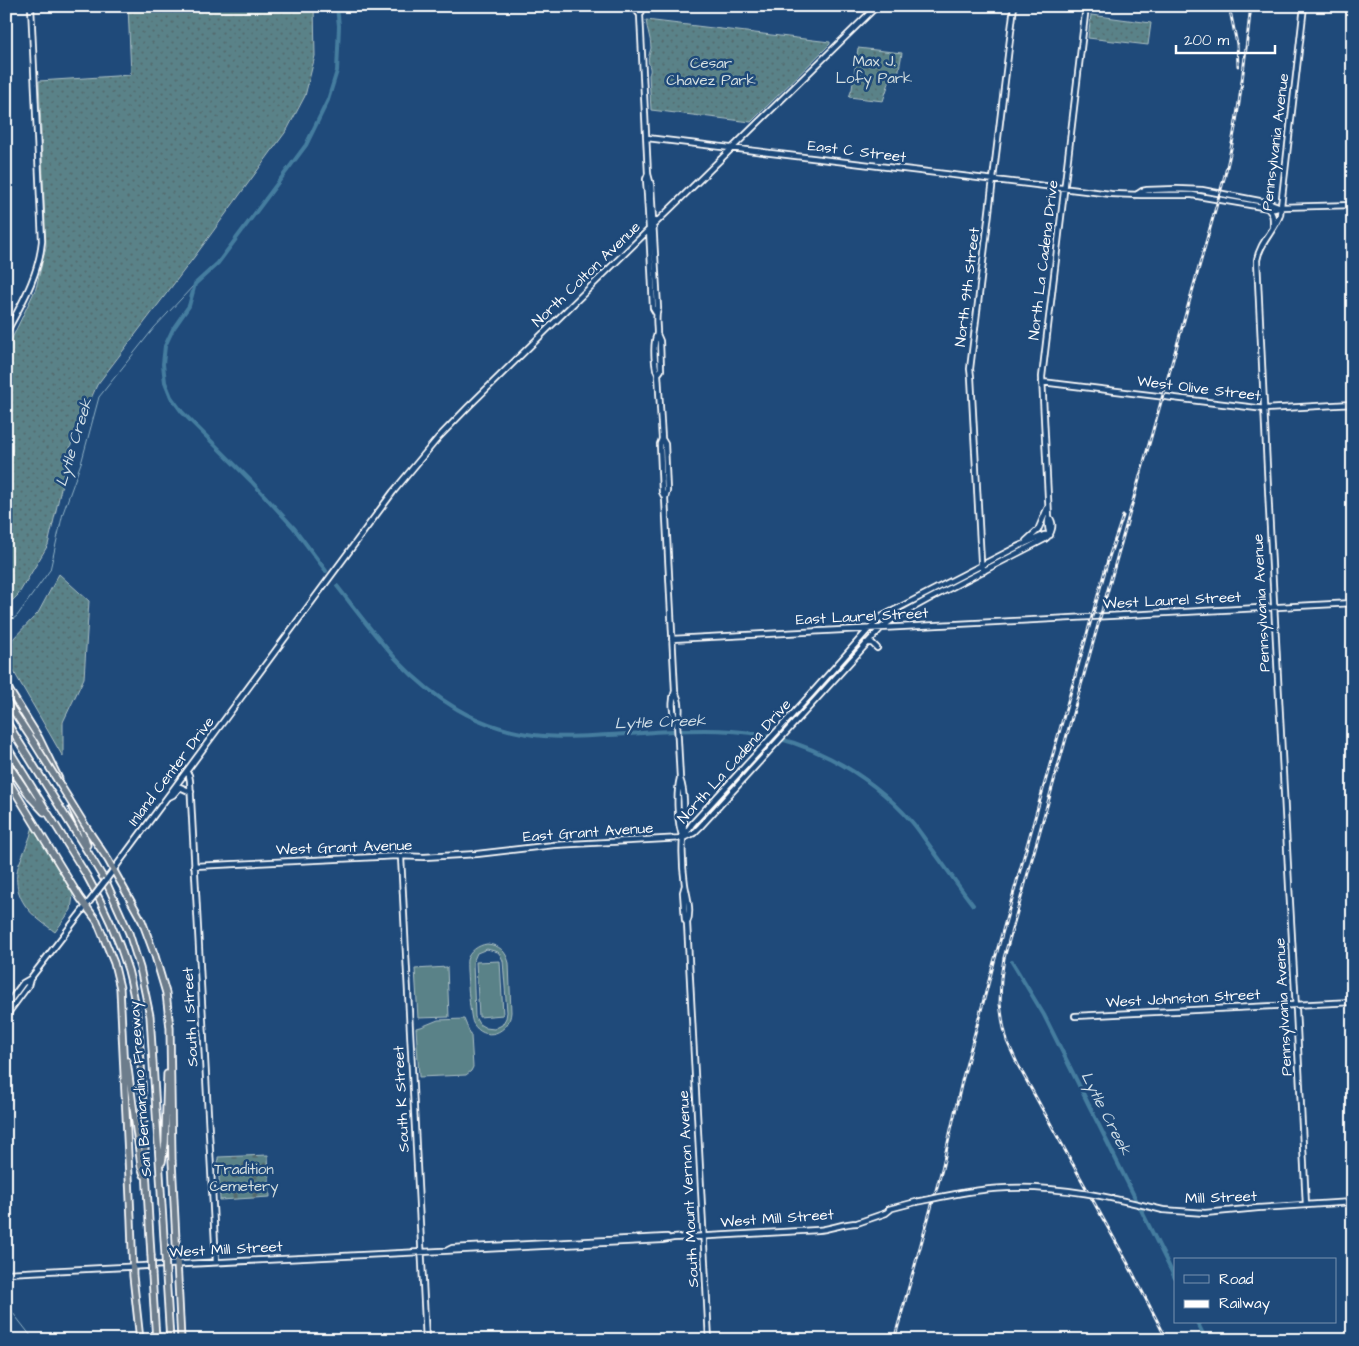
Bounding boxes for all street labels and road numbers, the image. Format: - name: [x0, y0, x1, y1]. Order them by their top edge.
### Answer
- street label: Pennsylvania Avenue: [1257, 72, 1295, 212]
- street label: East C Street: [807, 135, 907, 168]
- street label: North La Cadena Drive: [1023, 179, 1064, 341]
- street label: North Colton Avenue: [527, 217, 645, 332]
- street label: North 9th Street: [950, 226, 985, 348]
- street label: West Olive Street: [1136, 370, 1262, 407]
- street label: Pennsylvania Avenue: [1247, 533, 1277, 673]
- street label: West Laurel Street: [1102, 586, 1242, 615]
- street label: East Laurel Street: [795, 603, 929, 630]
- street label: North La Cadena Drive: [673, 694, 796, 828]
- street label: Inland Center Drive: [123, 712, 219, 830]
- street label: East Grant Avenue: [522, 817, 654, 848]
- street label: West Grant Avenue: [275, 835, 413, 860]
- street label: Pennsylvania Avenue: [1269, 937, 1299, 1077]
- street label: South I Street: [177, 967, 204, 1067]
- street label: West Johnston Street: [1105, 984, 1261, 1013]
- street label: San Bernardino Freeway: [124, 1000, 158, 1177]
- street label: South K Street: [388, 1045, 415, 1153]
- street label: South Mount Vernon Avenue: [673, 1090, 704, 1288]
- street label: Mill Street: [1185, 1186, 1257, 1209]
- street label: West Mill Street: [720, 1204, 834, 1233]
- street label: West Mill Street: [169, 1236, 283, 1263]

